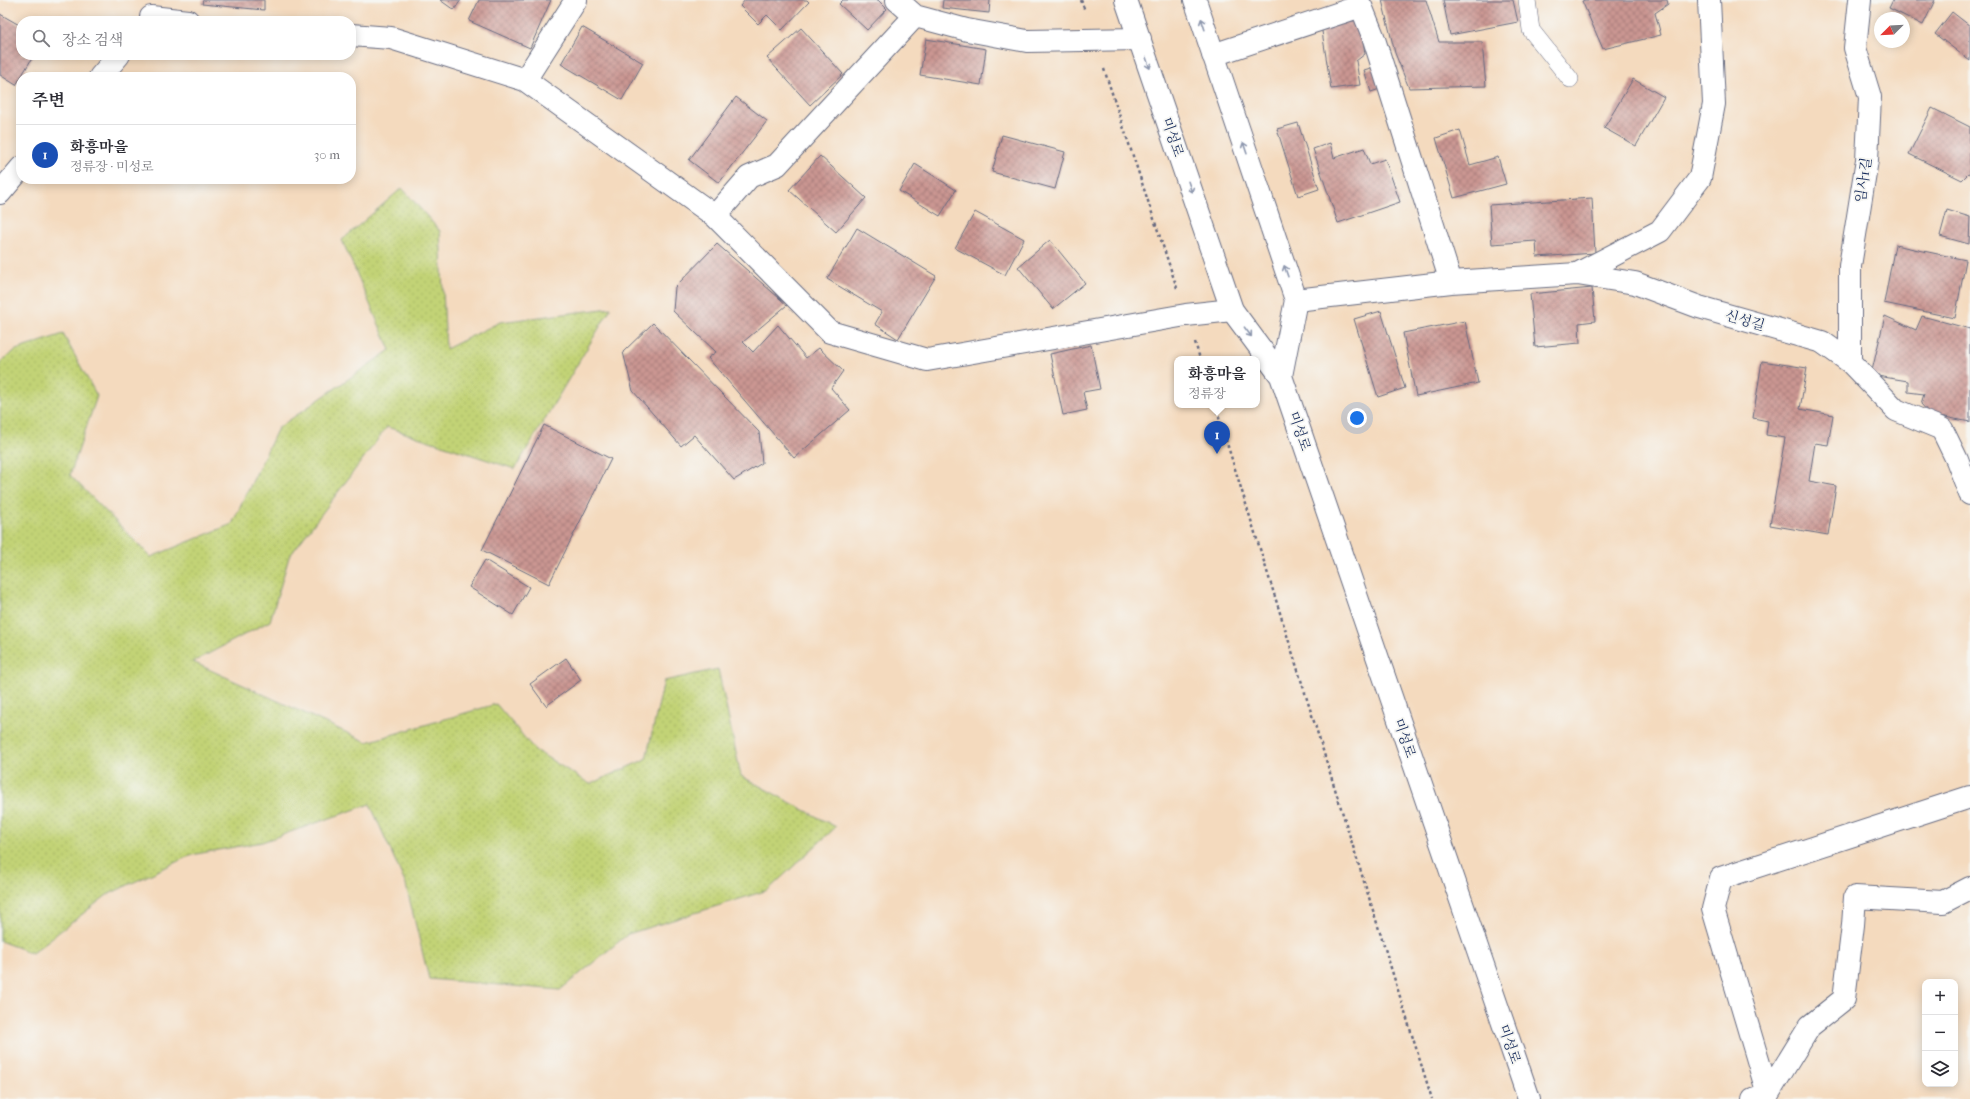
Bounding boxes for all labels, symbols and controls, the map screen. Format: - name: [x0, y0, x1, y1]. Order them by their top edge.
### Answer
- north arrow: [1874, 12, 1910, 48]
- search box: [16, 16, 356, 60]
- one-way arrow: [1199, 18, 1206, 31]
- icon: search: [30, 27, 52, 49]
- text: 장소 검색: [62, 31, 123, 49]
- one-way arrow: [1145, 57, 1152, 70]
- text: 주변: [32, 90, 65, 110]
- street label: 미성로: [1158, 115, 1187, 160]
- text: 화흥마을: [70, 138, 128, 156]
- one-way arrow: [1240, 142, 1248, 154]
- text: 1: [43, 147, 47, 162]
- text: 30 m: [314, 147, 340, 162]
- street label: 임사1길: [1852, 156, 1875, 204]
- text: 정류장 · 미성로: [70, 159, 154, 174]
- one-way arrow: [1186, 180, 1194, 192]
- one-way arrow: [1282, 265, 1290, 277]
- street label: 신성길: [1723, 307, 1767, 334]
- one-way arrow: [1244, 327, 1252, 338]
- popup: [1174, 356, 1260, 408]
- text: 화흥마을: [1188, 365, 1246, 383]
- text: 정류장: [1188, 386, 1226, 401]
- your location: [1347, 408, 1367, 428]
- street label: 미성로: [1285, 409, 1314, 454]
- pin: 1: [1204, 421, 1230, 454]
- street label: 미성로: [1390, 716, 1419, 761]
- map controls: [1922, 979, 1958, 1087]
- button: +: [1922, 979, 1958, 1015]
- button: −: [1922, 1015, 1958, 1051]
- street label: 미성로: [1495, 1022, 1524, 1067]
- button: layers: [1922, 1051, 1958, 1087]

